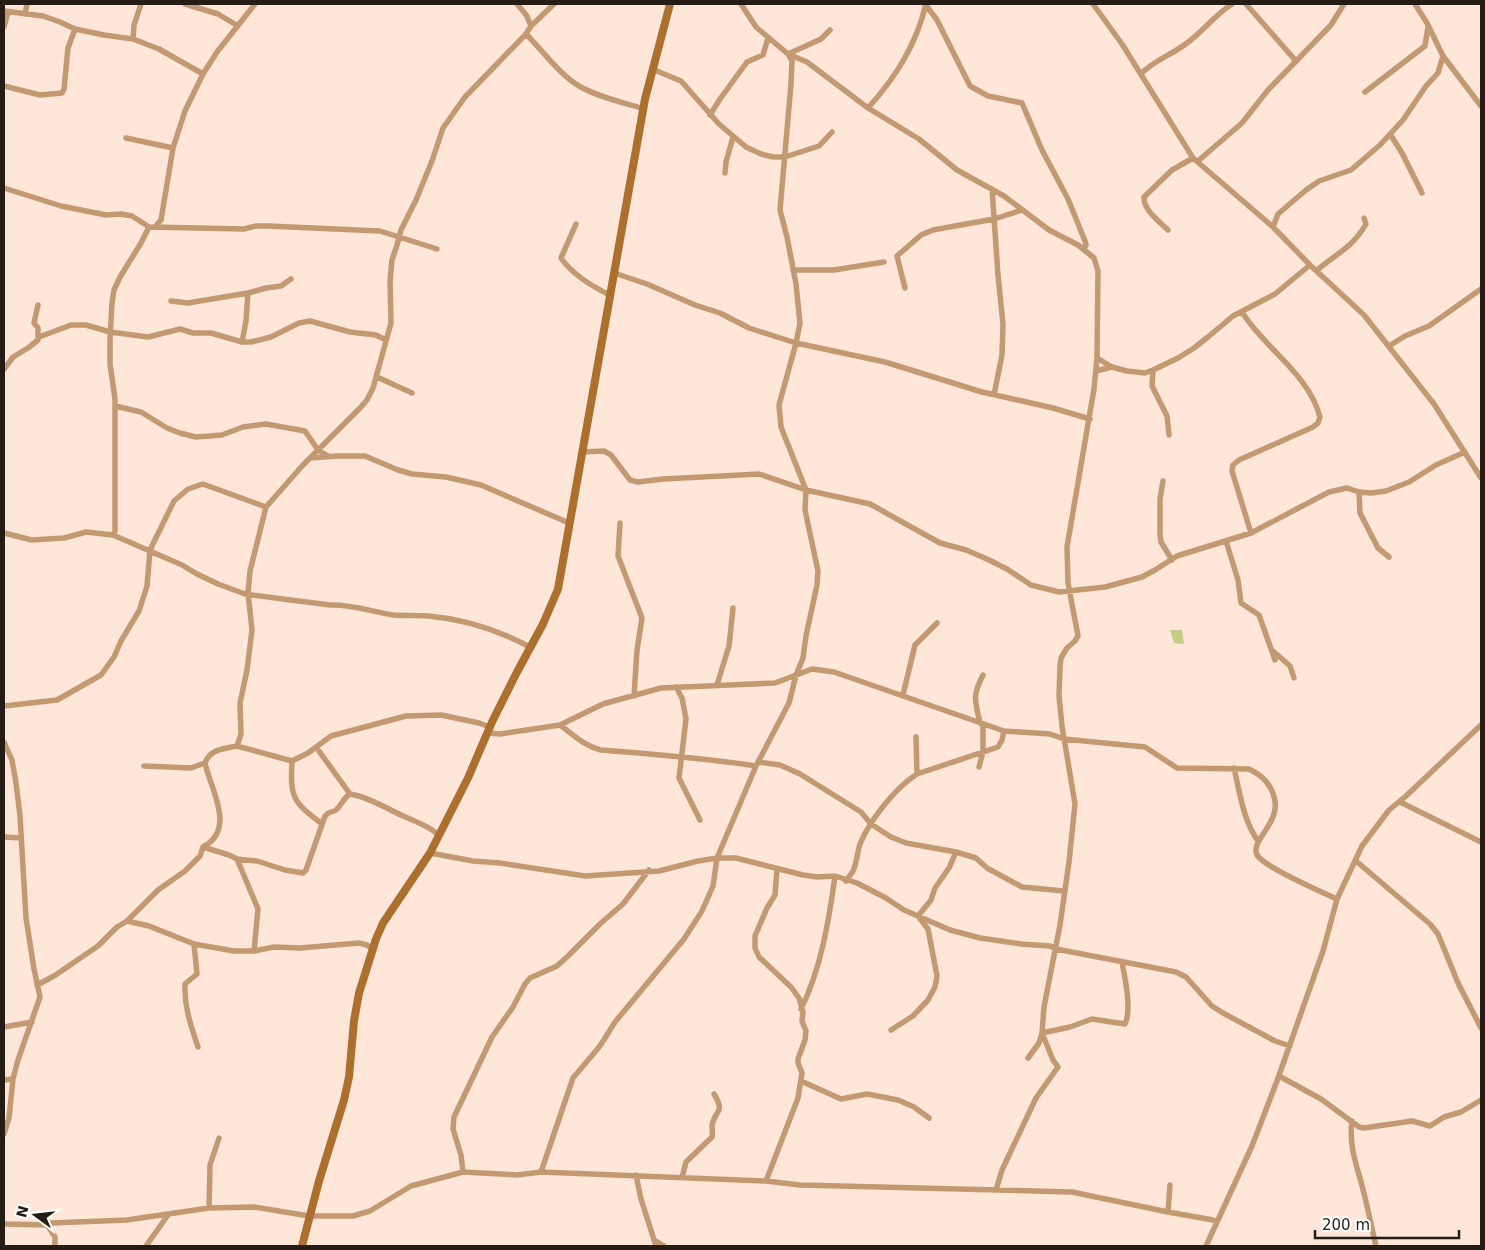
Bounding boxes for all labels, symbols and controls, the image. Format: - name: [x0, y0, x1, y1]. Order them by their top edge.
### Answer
- north arrow: [10, 1190, 60, 1240]
- text: N: [13, 1204, 32, 1219]
- scale bar: [1315, 1208, 1459, 1240]
- text: 200 m: [1322, 1216, 1370, 1234]

